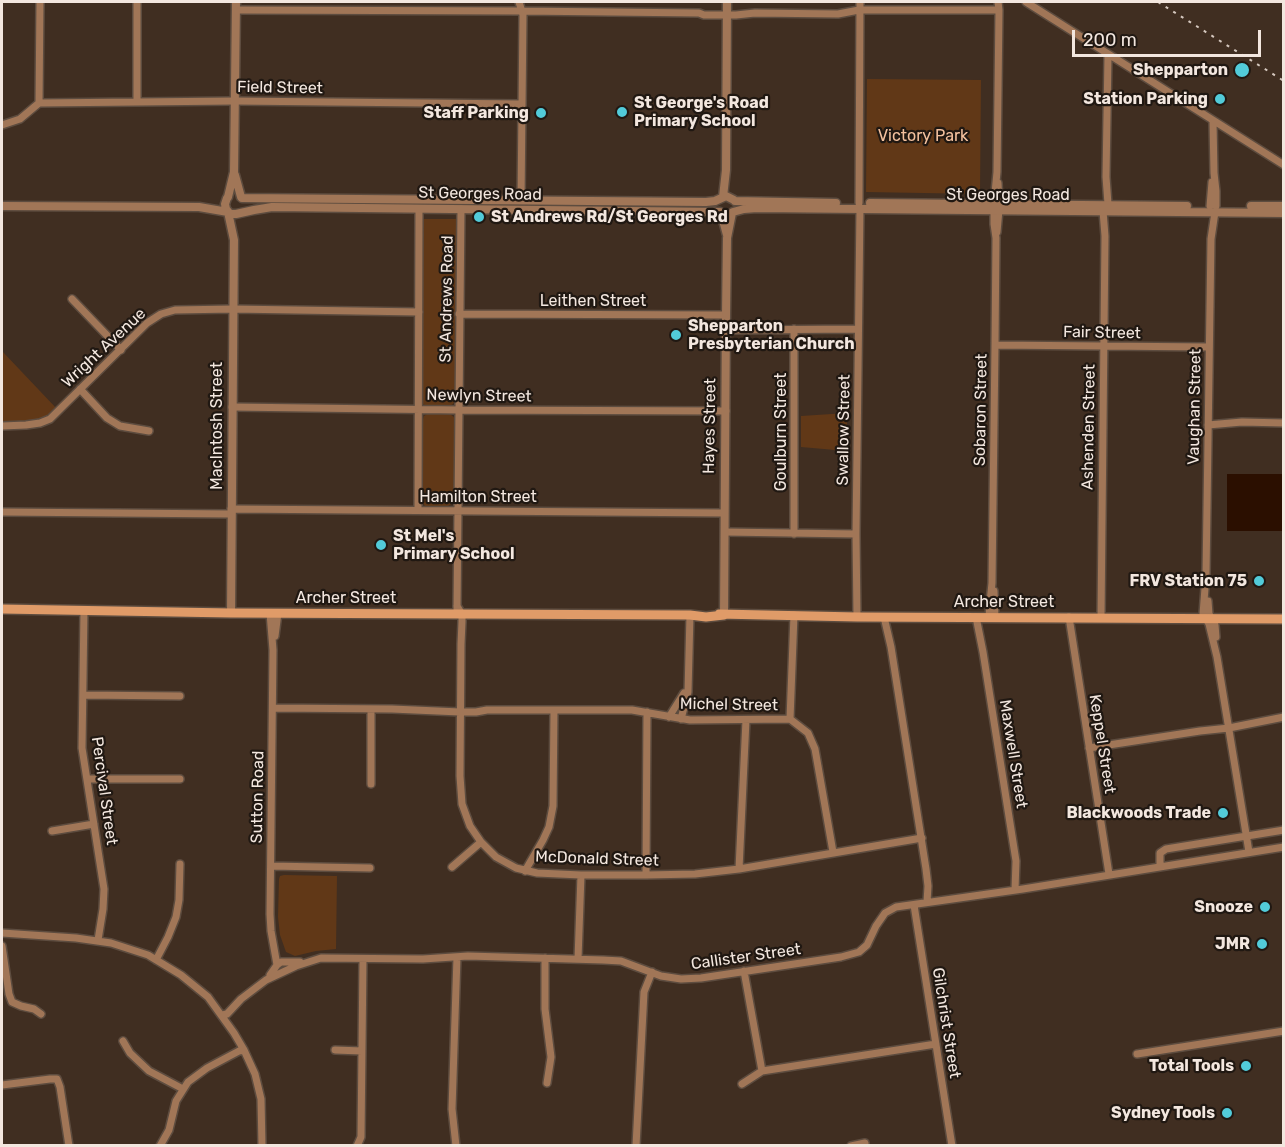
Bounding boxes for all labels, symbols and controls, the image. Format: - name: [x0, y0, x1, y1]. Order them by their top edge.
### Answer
- scale bar: [1075, 18, 1264, 56]
- text: 200 m: [1083, 29, 1137, 51]
- place label: Shepparton: [1133, 60, 1228, 80]
- marker: Shepparton: [1233, 61, 1251, 79]
- street label: Field Street: [237, 78, 323, 98]
- place label: Station Parking: [1083, 89, 1208, 109]
- marker: Station Parking: [1213, 92, 1227, 106]
- place label: St George's Road Primary School: [634, 93, 769, 131]
- place label: Staff Parking: [424, 103, 529, 123]
- marker: St George's Road Primary School: [615, 105, 629, 119]
- marker: Staff Parking: [534, 106, 548, 120]
- park label: Victory Park: [878, 126, 968, 146]
- street label: St Georges Road: [418, 183, 542, 205]
- street label: St Georges Road: [946, 185, 1070, 205]
- place label: St Andrews Rd/St Georges Rd: [491, 207, 728, 227]
- marker: St Andrews Rd/St Georges Rd: [472, 210, 486, 224]
- street label: St Andrews Road: [436, 235, 458, 363]
- street label: Leithen Street: [540, 291, 646, 311]
- street label: Wright Avenue: [58, 304, 150, 392]
- place label: Shepparton Presbyterian Church: [688, 316, 855, 354]
- street label: Fair Street: [1063, 323, 1141, 343]
- marker: Shepparton Presbyterian Church: [669, 328, 683, 342]
- street label: Vaughan Street: [1184, 349, 1206, 465]
- street label: Sobaron Street: [970, 354, 992, 466]
- street label: MacIntosh Street: [207, 362, 227, 490]
- street label: Ashenden Street: [1078, 364, 1100, 490]
- street label: Goulburn Street: [771, 373, 791, 491]
- street label: Swallow Street: [833, 374, 855, 486]
- street label: Hayes Street: [700, 378, 720, 474]
- street label: Newlyn Street: [426, 385, 532, 407]
- street label: Hamilton Street: [419, 487, 537, 507]
- place label: St Mel's Primary School: [393, 526, 515, 564]
- marker: St Mel's Primary School: [374, 538, 388, 552]
- place label: FRV Station 75: [1129, 571, 1247, 591]
- marker: FRV Station 75: [1252, 574, 1266, 588]
- street label: Archer Street: [296, 588, 396, 608]
- street label: Archer Street: [954, 592, 1054, 612]
- street label: Keppel Street: [1085, 693, 1119, 795]
- street label: Michel Street: [680, 695, 778, 715]
- street label: Maxwell Street: [995, 698, 1031, 810]
- street label: Percival Street: [87, 736, 121, 846]
- street label: Sutton Road: [248, 750, 268, 844]
- place label: Blackwoods Trade: [1066, 803, 1211, 823]
- marker: Blackwoods Trade: [1216, 806, 1230, 820]
- street label: McDonald Street: [535, 847, 659, 871]
- place label: Snooze: [1194, 897, 1253, 917]
- marker: Snooze: [1258, 900, 1272, 914]
- place label: JMR: [1215, 934, 1250, 954]
- marker: JMR: [1255, 937, 1269, 951]
- street label: Callister Street: [690, 940, 802, 974]
- street label: Gilchrist Street: [928, 966, 964, 1080]
- place label: Total Tools: [1149, 1056, 1234, 1076]
- marker: Total Tools: [1239, 1059, 1253, 1073]
- place label: Sydney Tools: [1111, 1103, 1215, 1123]
- marker: Sydney Tools: [1220, 1106, 1234, 1120]

